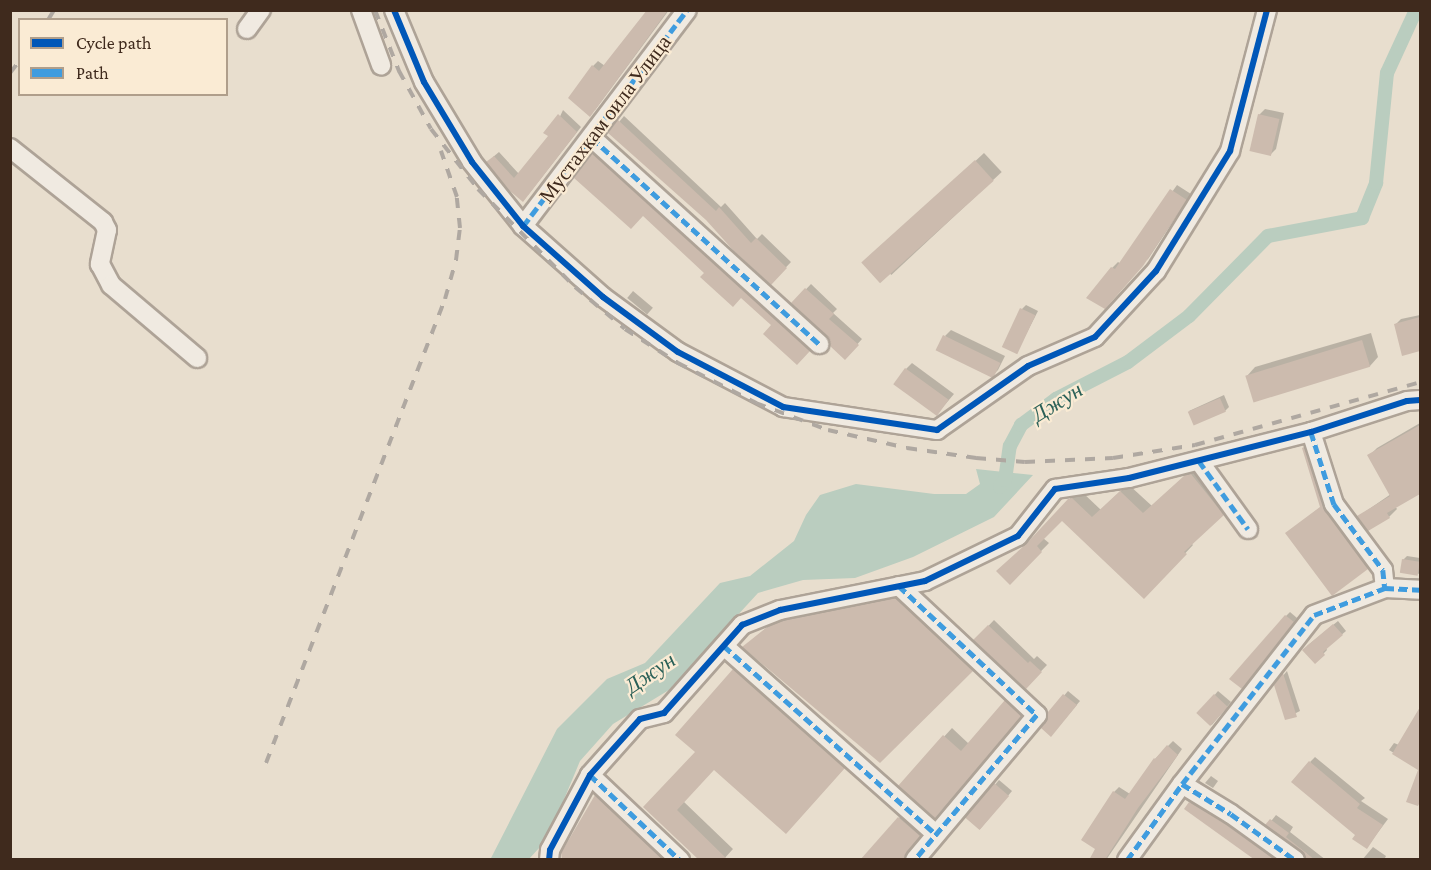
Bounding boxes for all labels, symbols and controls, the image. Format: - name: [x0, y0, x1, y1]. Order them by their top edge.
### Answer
- legend: [18, 18, 228, 96]
- street label: Мустахкам оила Улица: [534, 30, 676, 208]
- text: Cycle path: [76, 33, 151, 53]
- text: Path: [76, 63, 109, 83]
- water label: Джун: [1027, 376, 1087, 428]
- water label: Джун: [620, 647, 680, 699]

